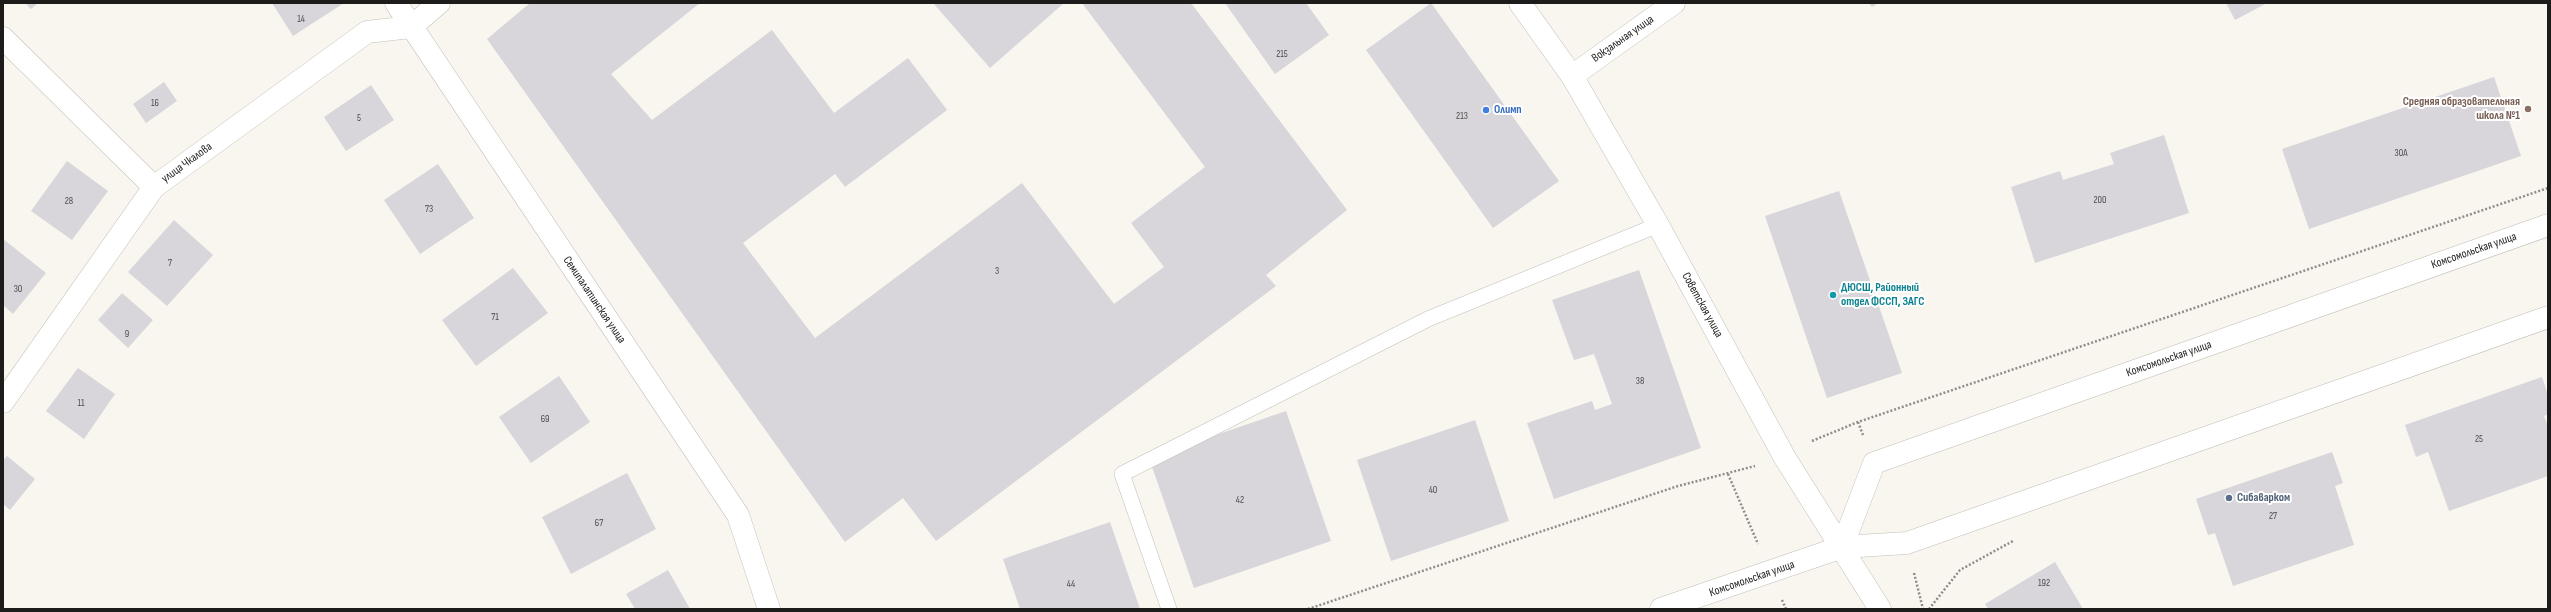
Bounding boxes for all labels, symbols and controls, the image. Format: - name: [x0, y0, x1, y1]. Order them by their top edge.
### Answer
- street label: Вокзальная улица: [1589, 12, 1657, 66]
- house number: 14: [297, 13, 305, 25]
- house number: 215: [1276, 48, 1288, 60]
- place label: Средняя образовательная школа №1: [2403, 95, 2520, 123]
- house number: 16: [151, 97, 159, 109]
- place label: Олимп: [1494, 103, 1522, 117]
- marker: Средняя образовательная школа №1: [2523, 104, 2533, 114]
- marker: Олимп: [1481, 105, 1491, 115]
- house number: 213: [1456, 110, 1468, 122]
- house number: 5: [357, 112, 361, 124]
- street label: улица Чкалова: [159, 140, 215, 186]
- house number: 30А: [2395, 147, 2407, 159]
- house number: 200: [2093, 194, 2107, 206]
- house number: 28: [65, 195, 73, 207]
- house number: 73: [425, 203, 433, 215]
- street label: Комсомольская улица: [2429, 230, 2519, 272]
- street label: Семипалатинская улица: [560, 254, 628, 346]
- house number: 7: [168, 257, 172, 269]
- house number: 3: [995, 265, 999, 277]
- street label: Советская улица: [1678, 270, 1726, 340]
- place label: ДЮСШ, Районный отдел ФССП, ЗАГС: [1841, 281, 1924, 309]
- house number: 30: [14, 283, 22, 295]
- marker: ДЮСШ, Районный отдел ФССП, ЗАГС: [1828, 290, 1838, 300]
- house number: 71: [491, 311, 499, 323]
- house number: 9: [125, 328, 129, 340]
- street label: Комсомольская улица: [2124, 338, 2214, 380]
- house number: 38: [1636, 375, 1644, 387]
- house number: 11: [78, 397, 84, 409]
- house number: 69: [541, 413, 549, 425]
- house number: 25: [2475, 433, 2483, 445]
- house number: 40: [1429, 484, 1437, 496]
- place label: Сибаварком: [2237, 491, 2290, 505]
- marker: Сибаварком: [2224, 493, 2234, 503]
- house number: 42: [1236, 494, 1244, 506]
- house number: 27: [2269, 510, 2277, 522]
- house number: 67: [595, 517, 603, 529]
- street label: Комсомольская улица: [1707, 558, 1797, 600]
- house number: 192: [2038, 577, 2050, 589]
- house number: 44: [1067, 578, 1075, 590]

